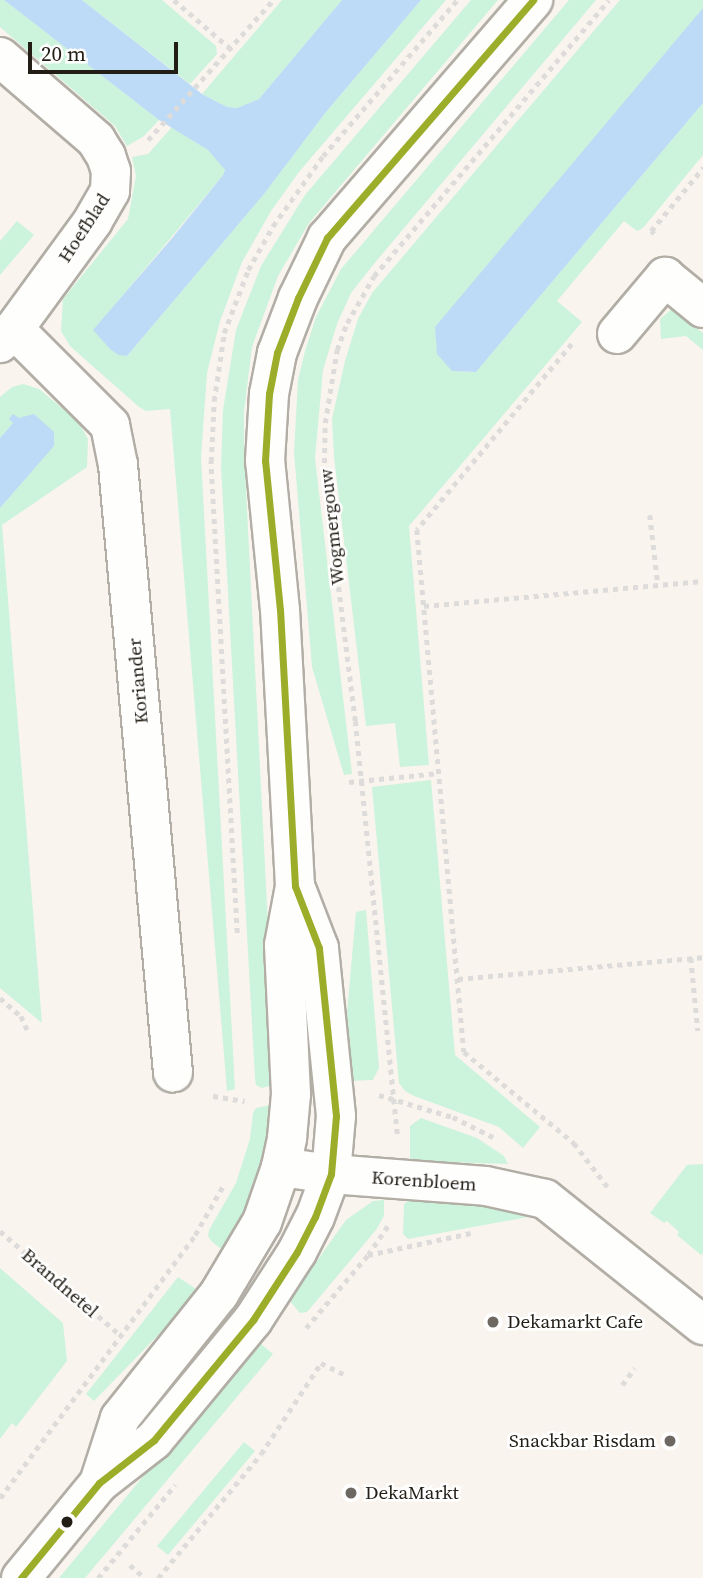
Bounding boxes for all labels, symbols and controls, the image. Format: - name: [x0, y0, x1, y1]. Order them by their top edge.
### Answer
- scale bar: [32, 28, 182, 72]
- text: 20 m: [41, 39, 86, 68]
- street label: Hoefblad: [53, 189, 115, 267]
- street label: Wogmergouw: [315, 468, 349, 586]
- street label: Koriander: [123, 637, 153, 725]
- street label: Korenbloem: [371, 1166, 477, 1196]
- street label: Brandnetel: [17, 1244, 103, 1322]
- place label: Dekamarkt Cafe: [507, 1311, 643, 1333]
- marker: Dekamarkt Cafe: [485, 1314, 501, 1330]
- place label: Snackbar Risdam: [509, 1430, 656, 1452]
- marker: Snackbar Risdam: [662, 1433, 678, 1449]
- place label: DekaMarkt: [365, 1482, 459, 1504]
- marker: DekaMarkt: [343, 1485, 359, 1501]
- unlabelled marker: [60, 1515, 74, 1529]

